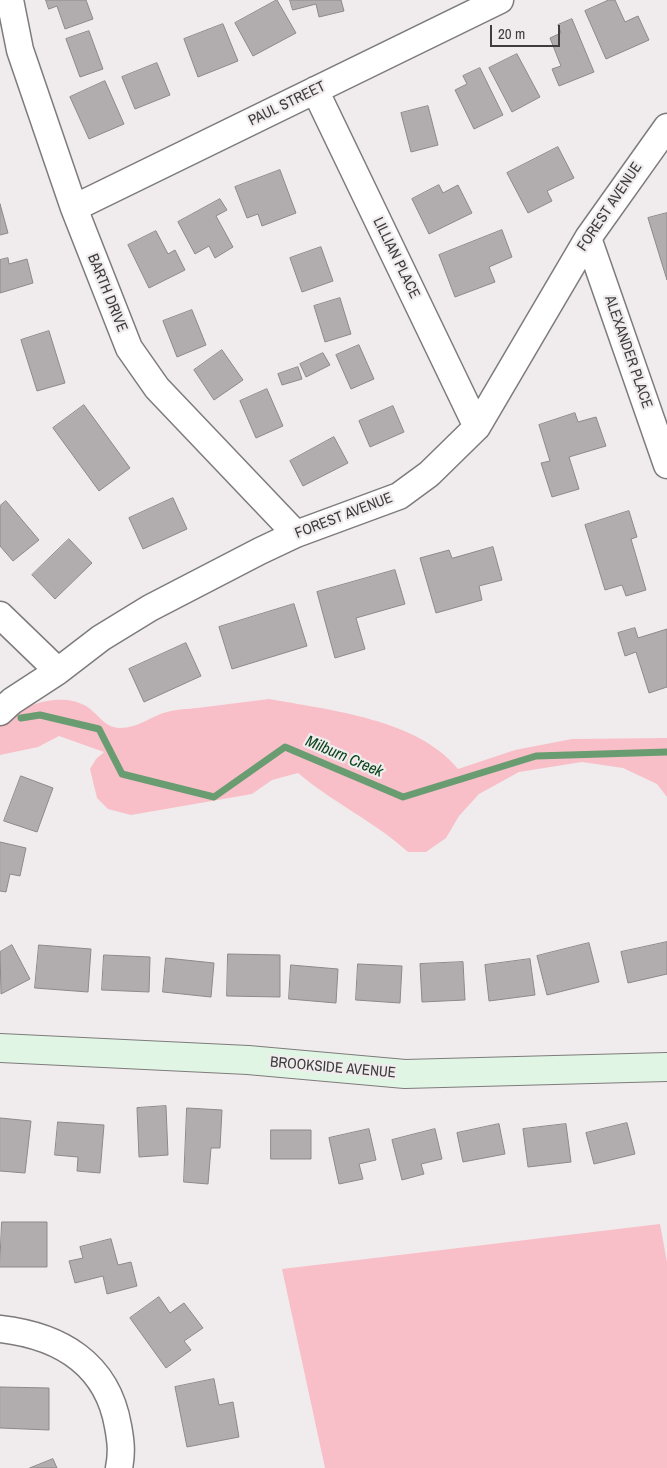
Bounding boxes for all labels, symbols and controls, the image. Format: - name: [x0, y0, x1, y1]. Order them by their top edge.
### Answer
- scale bar: [492, 15, 562, 47]
- text: 20 m: [498, 23, 525, 44]
- street label: PAUL STREET: [246, 78, 328, 130]
- street label: FOREST AVENUE: [574, 159, 646, 255]
- street label: LILLIAN PLACE: [369, 214, 423, 302]
- street label: BARTH DRIVE: [83, 251, 131, 335]
- street label: ALEXANDER PLACE: [600, 293, 656, 411]
- street label: FOREST AVENUE: [293, 489, 395, 543]
- water label: Milburn Creek: [302, 732, 386, 782]
- street label: BROOKSIDE AVENUE: [269, 1054, 397, 1082]

